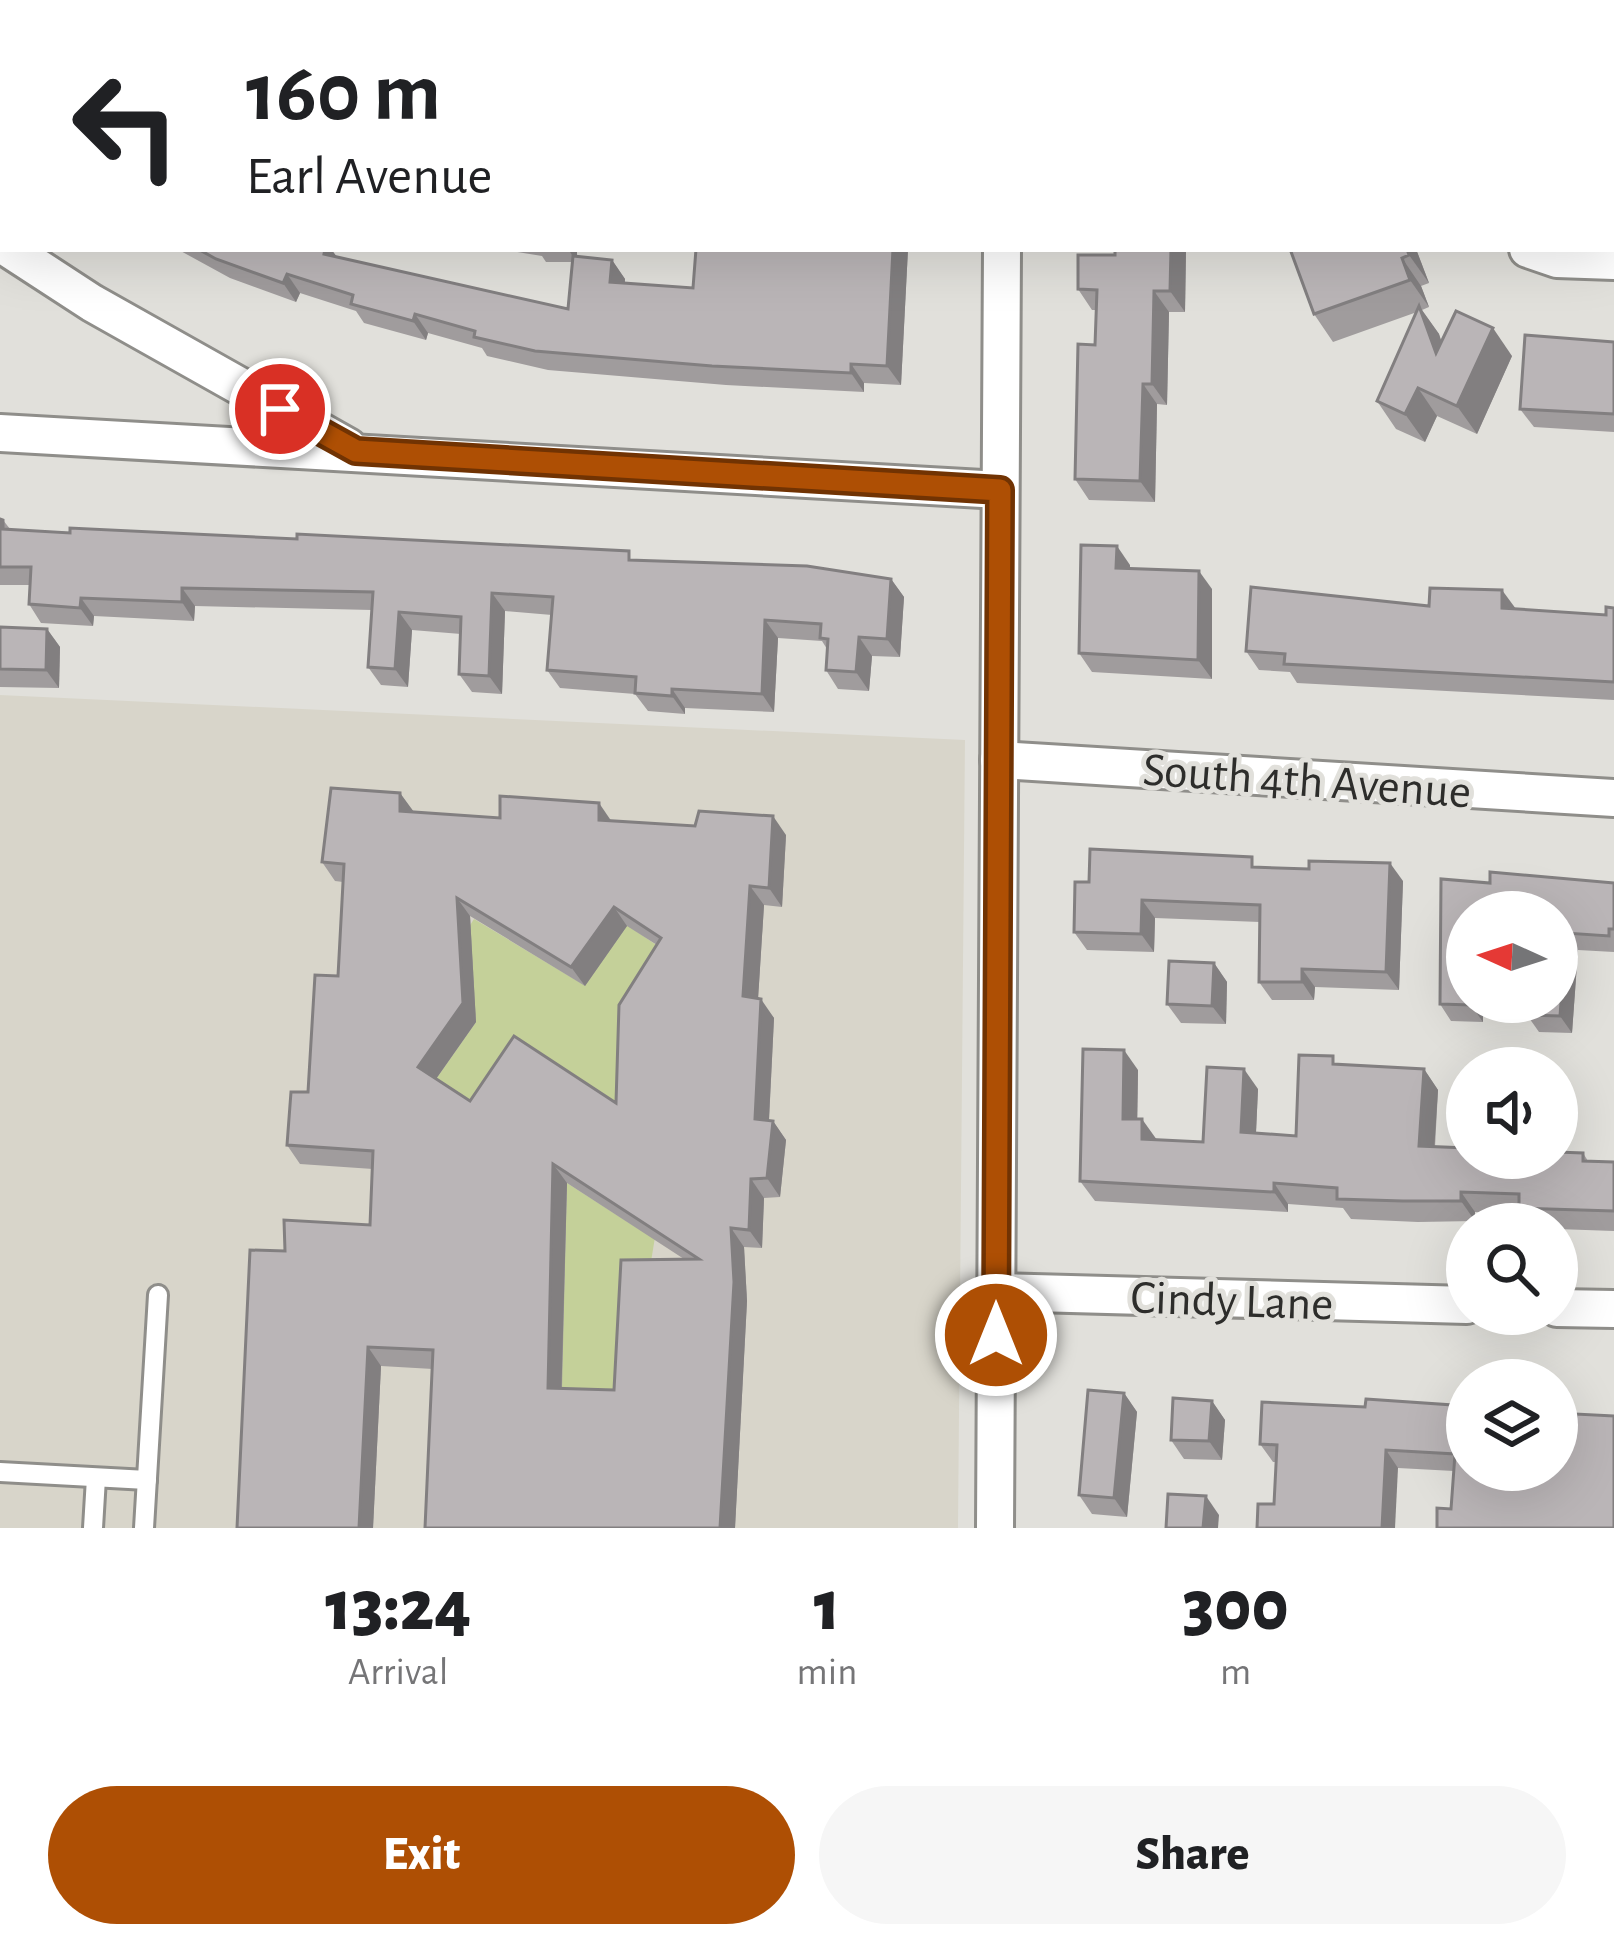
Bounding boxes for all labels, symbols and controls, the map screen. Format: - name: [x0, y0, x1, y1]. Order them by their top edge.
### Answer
- icon: left: [48, 48, 204, 204]
- text: 160 m: [246, 52, 441, 136]
- text: Earl Avenue: [246, 150, 493, 204]
- pin: [229, 358, 331, 460]
- icon: arrive: [247, 376, 313, 442]
- street label: South 4th Avenue: [1141, 747, 1473, 817]
- north arrow: [1446, 891, 1578, 1023]
- map controls: [1446, 891, 1578, 1491]
- button: sound: [1446, 1047, 1578, 1179]
- button: search: [1446, 1203, 1578, 1335]
- position arrow: [933, 1272, 1059, 1398]
- street label: Cindy Lane: [1130, 1274, 1334, 1330]
- button: layers: [1446, 1359, 1578, 1491]
- text: 13:24: [325, 1571, 471, 1643]
- text: 1: [814, 1571, 840, 1643]
- text: 300: [1182, 1571, 1289, 1643]
- text: Arrival: [348, 1653, 448, 1692]
- text: min: [797, 1653, 857, 1692]
- text: m: [1220, 1653, 1251, 1692]
- button: Exit: [48, 1786, 795, 1924]
- button: Share: [819, 1786, 1566, 1924]

